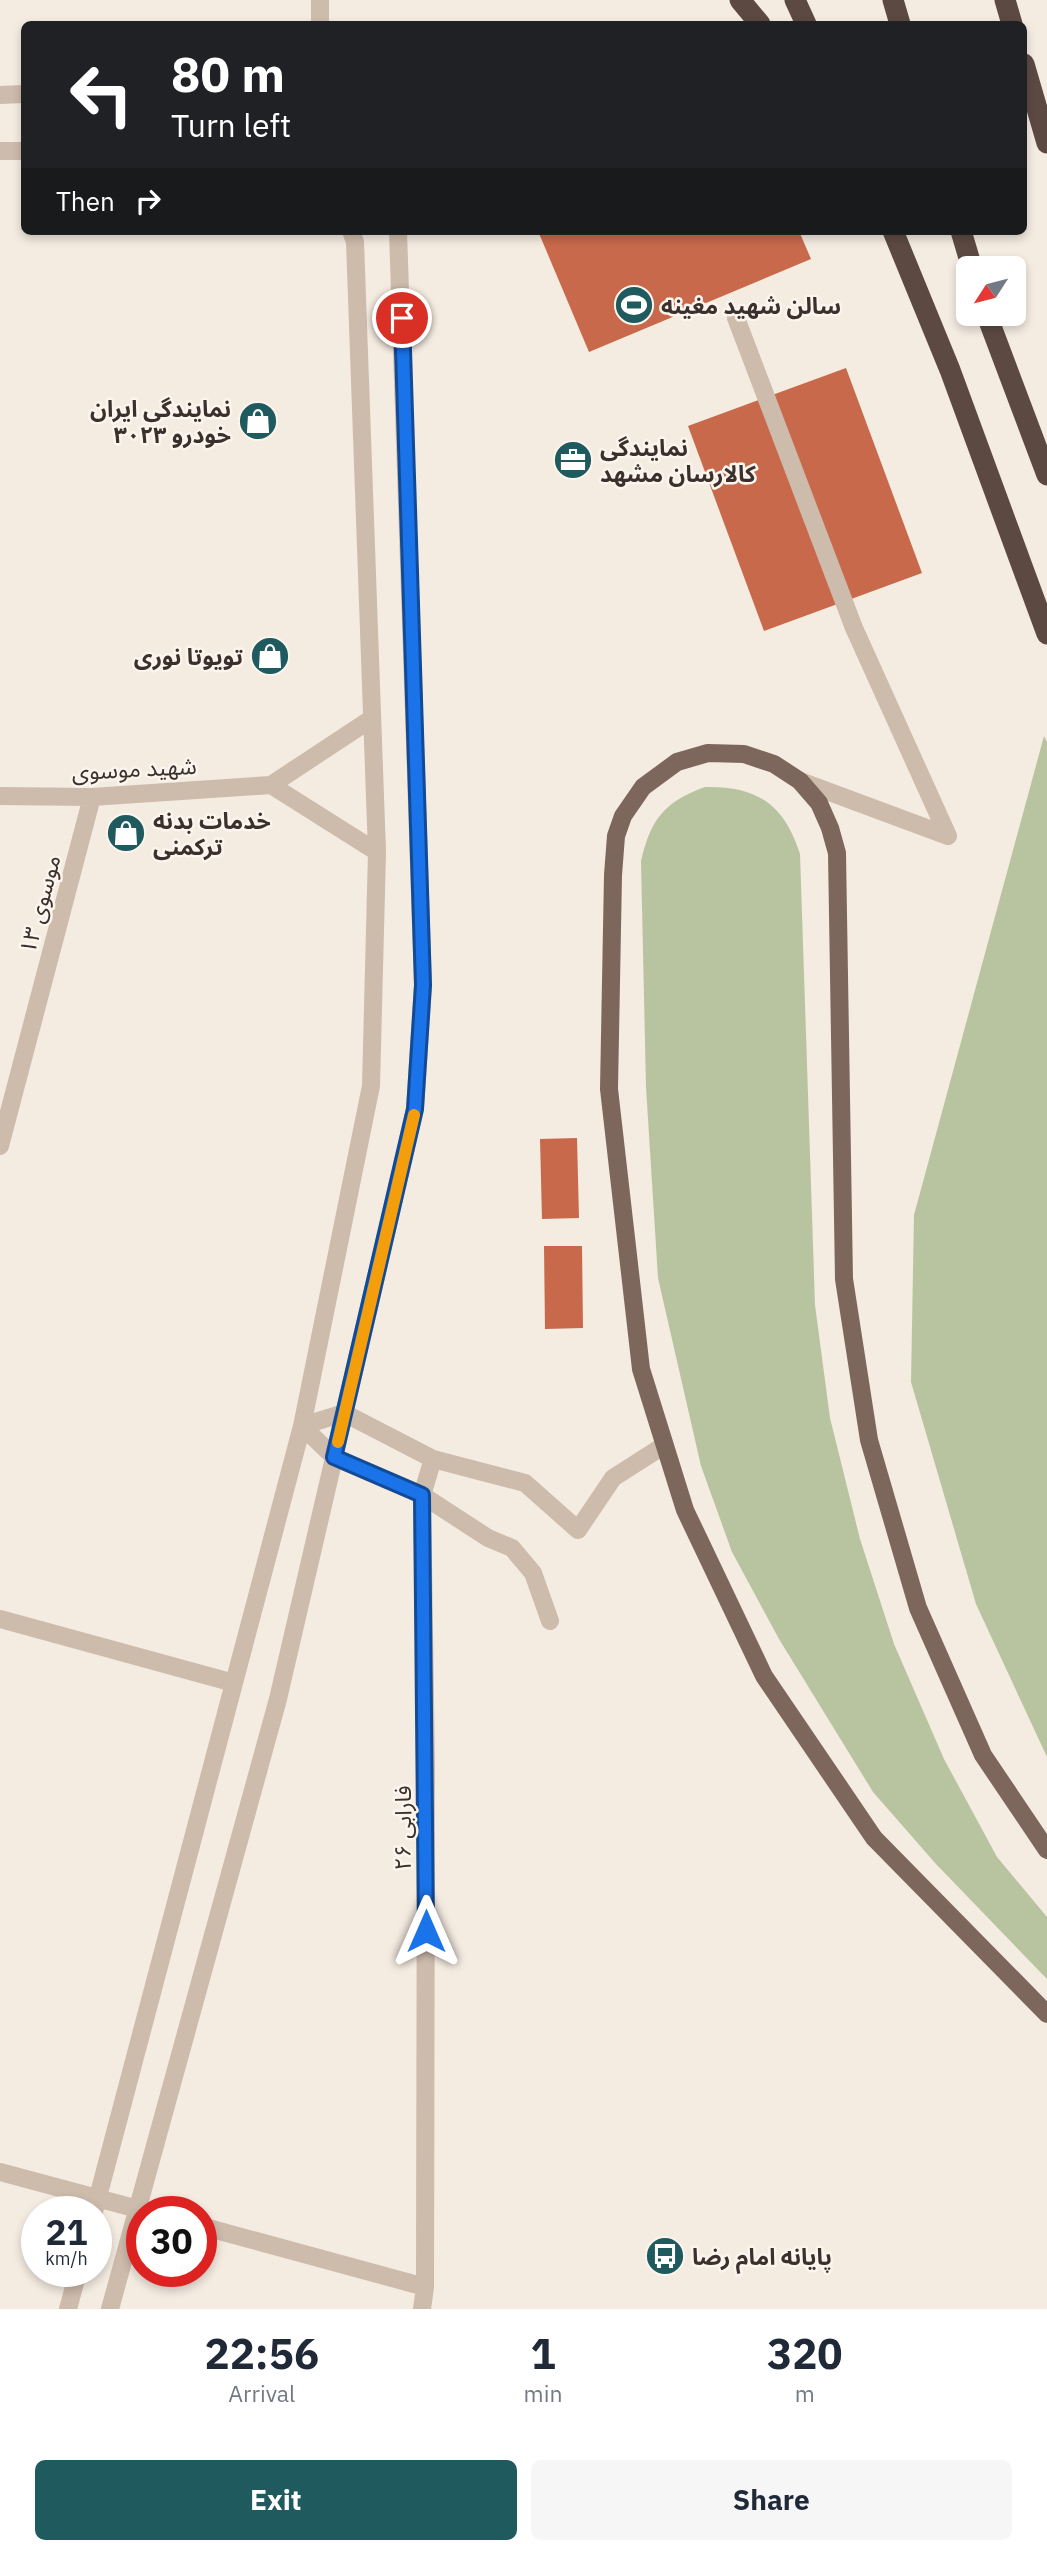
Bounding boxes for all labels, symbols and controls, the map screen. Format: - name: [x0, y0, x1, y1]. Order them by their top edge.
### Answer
- text: 80 m: [171, 42, 285, 105]
- icon: left: [56, 49, 147, 140]
- text: Turn left: [171, 104, 291, 146]
- icon: right: [129, 182, 167, 220]
- text: Then: [56, 184, 115, 218]
- north arrow: [956, 256, 1026, 326]
- map controls: [956, 256, 1026, 326]
- sports icon: سالن شهید مغینه: [613, 284, 655, 326]
- pin: [372, 288, 432, 348]
- place label: سالن شهید مغینه: [661, 290, 841, 320]
- icon: arrive: [383, 299, 421, 337]
- place label: نمایندگی ایران خودرو ۳۰۲۳: [90, 393, 231, 449]
- shop icon: نمایندگی ایران خودرو ۳۰۲۳: [237, 400, 279, 442]
- place label: نمایندگی کالارسان مشهد: [600, 432, 756, 488]
- office icon: نمایندگی کالارسان مشهد: [552, 439, 594, 481]
- shop icon: تویوتا نوری: [249, 635, 291, 677]
- place label: تویوتا نوری: [134, 641, 243, 671]
- street label: شهید موسوی: [71, 750, 197, 786]
- place label: خدمات بدنه ترکمنی: [153, 805, 271, 861]
- shop icon: خدمات بدنه ترکمنی: [105, 812, 147, 854]
- street label: موسوی ۱۳: [11, 851, 67, 957]
- street label: فارابی ۲۶: [387, 1785, 417, 1871]
- position arrow: [389, 1894, 463, 1968]
- speed limit sign: 30: [126, 2196, 217, 2287]
- text: 21: [45, 2209, 88, 2255]
- bus stop icon: پایانه امام رضا: [644, 2235, 686, 2277]
- place label: پایانه امام رضا: [692, 2241, 832, 2275]
- text: km/h: [45, 2247, 88, 2270]
- text: 22:56: [204, 2326, 319, 2381]
- text: 1: [530, 2326, 556, 2381]
- text: 320: [767, 2326, 843, 2381]
- text: Arrival: [228, 2378, 295, 2408]
- text: min: [524, 2378, 562, 2408]
- text: m: [795, 2378, 815, 2408]
- button: Exit: [35, 2460, 517, 2540]
- button: Share: [531, 2460, 1012, 2540]

